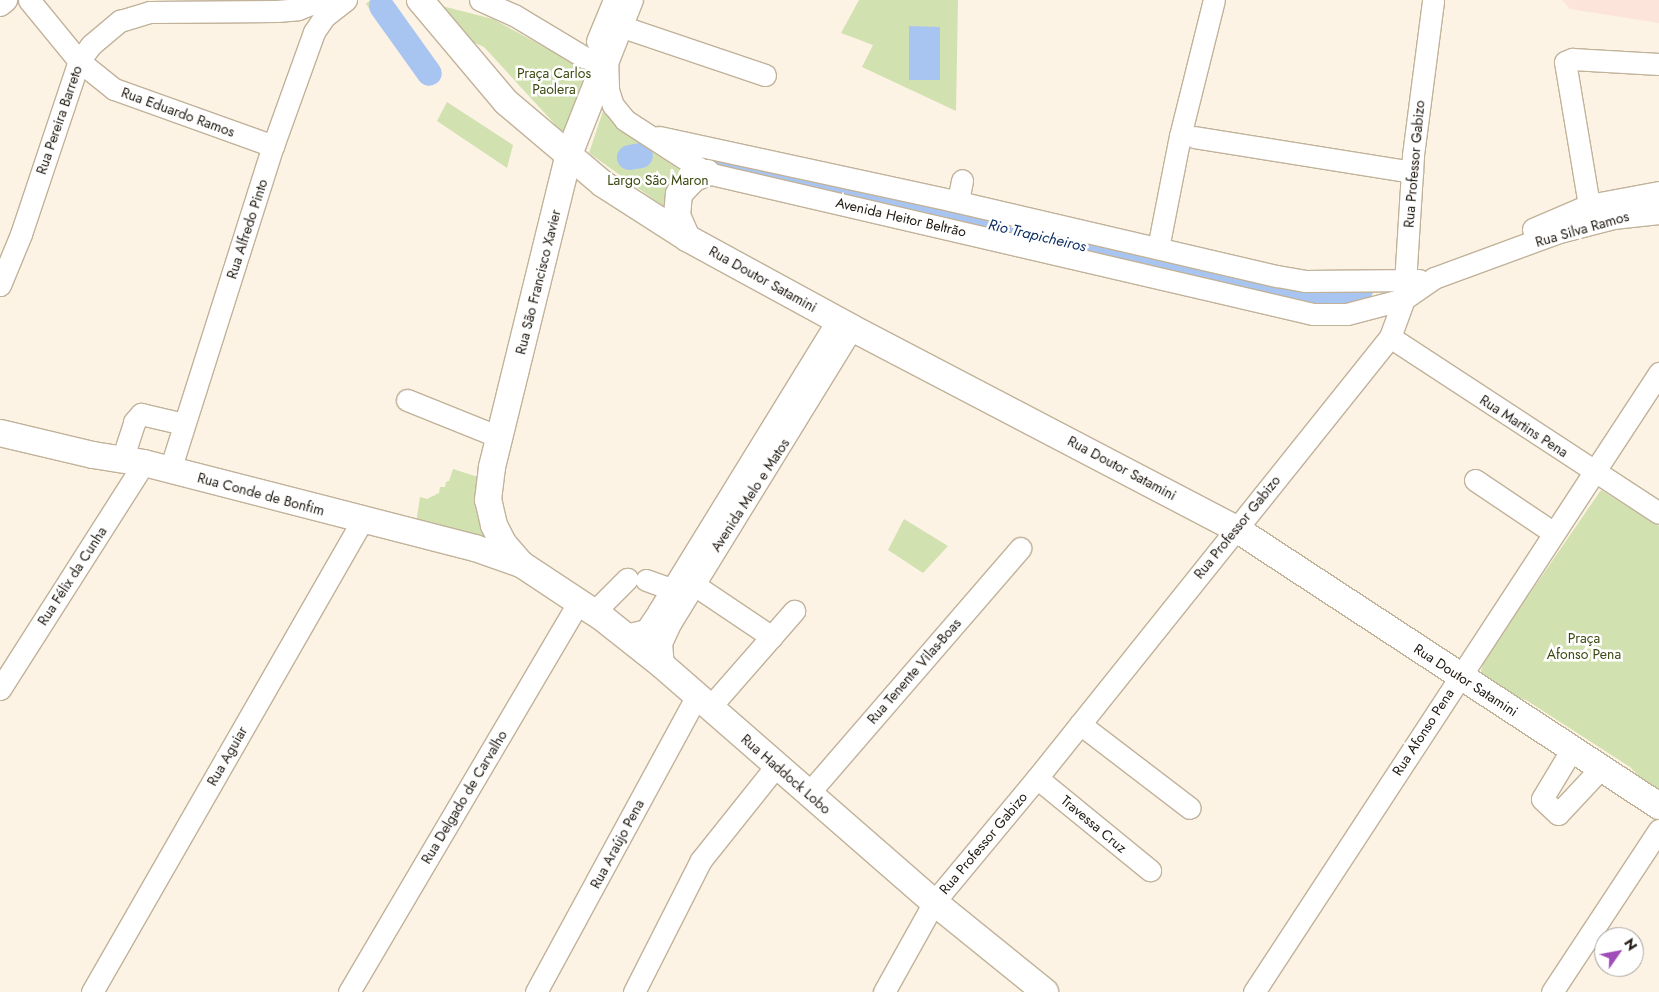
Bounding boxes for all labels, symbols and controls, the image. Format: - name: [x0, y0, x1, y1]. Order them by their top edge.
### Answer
- street label: Rua Pereira Barreto: [33, 63, 85, 177]
- park label: Praça Carlos Paolera: [517, 65, 591, 98]
- street label: Rua Eduardo Ramos: [119, 84, 237, 140]
- street label: Rua Professor Gabizo: [1400, 100, 1428, 228]
- park label: Largo São Maron: [607, 172, 709, 188]
- street label: Rua Alfredo Pinto: [223, 177, 271, 281]
- street label: Avenida Heitor Beltrão: [834, 194, 968, 240]
- street label: Rua São Francisco Xavier: [512, 208, 564, 356]
- street label: Rua Silva Ramos: [1533, 208, 1631, 250]
- water label: Rio Trapicheiros: [986, 216, 1088, 256]
- street label: Rua Doutor Satamini: [706, 242, 820, 316]
- street label: Rua Martins Pena: [1477, 391, 1571, 461]
- street label: Rua Doutor Satamini: [1065, 432, 1179, 504]
- street label: Avenida Melo e Matos: [707, 435, 793, 555]
- street label: Rua Conde de Bonfim: [196, 469, 326, 519]
- street label: Rua Professor Gabizo: [1190, 472, 1284, 582]
- street label: Rua Félix da Cunha: [34, 524, 110, 628]
- street label: Rua Tenente Vilas-Boas: [864, 615, 964, 727]
- park label: Praça Afonso Pena: [1547, 630, 1621, 662]
- street label: Rua Doutor Satamini: [1411, 640, 1521, 720]
- street label: Rua Afonso Pena: [1389, 685, 1457, 779]
- street label: Rua Aguiar: [203, 723, 251, 789]
- street label: Rua Delgado de Carvalho: [417, 727, 511, 867]
- street label: Rua Haddock Lobo: [738, 731, 834, 817]
- street label: Rua Professor Gabizo: [935, 789, 1031, 897]
- street label: Travessa Cruz: [1058, 792, 1130, 856]
- street label: Rua Araújo Pena: [587, 797, 647, 891]
- north arrow: [1594, 927, 1644, 977]
- text: N: [1619, 934, 1642, 954]

